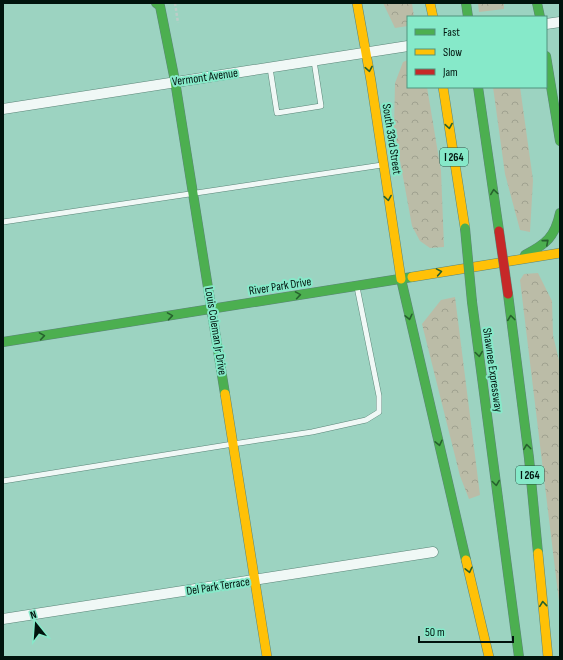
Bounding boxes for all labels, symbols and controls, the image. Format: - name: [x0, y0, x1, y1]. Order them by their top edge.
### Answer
- legend: [407, 16, 547, 88]
- text: Fast: [443, 25, 460, 40]
- text: Slow: [443, 45, 462, 60]
- street label: Vermont Avenue: [171, 65, 239, 90]
- text: Jam: [442, 65, 458, 80]
- one-way arrow: [364, 66, 372, 72]
- street label: South 33rd Street: [379, 103, 405, 176]
- one-way arrow: [444, 122, 453, 129]
- road number: I 264: [440, 148, 468, 166]
- one-way arrow: [490, 189, 499, 196]
- one-way arrow: [383, 194, 392, 201]
- one-way arrow: [541, 239, 549, 246]
- one-way arrow: [436, 268, 442, 277]
- street label: River Park Drive: [248, 274, 312, 299]
- street label: Louis Coleman Jr Drive: [201, 286, 230, 376]
- one-way arrow: [295, 291, 301, 300]
- one-way arrow: [167, 312, 173, 320]
- one-way arrow: [404, 314, 412, 320]
- one-way arrow: [507, 315, 516, 321]
- street label: Shawnee Expressway: [479, 327, 506, 414]
- one-way arrow: [38, 332, 45, 341]
- one-way arrow: [474, 351, 483, 357]
- one-way arrow: [434, 440, 442, 447]
- one-way arrow: [523, 444, 532, 450]
- road number: I 264: [516, 466, 544, 484]
- one-way arrow: [491, 480, 500, 486]
- one-way arrow: [464, 567, 472, 573]
- street label: Del Park Terrace: [185, 574, 251, 599]
- one-way arrow: [539, 601, 548, 607]
- north arrow: [16, 604, 56, 644]
- text: N: [29, 608, 38, 622]
- scale bar: [419, 618, 513, 644]
- text: 50 m: [425, 625, 445, 640]

